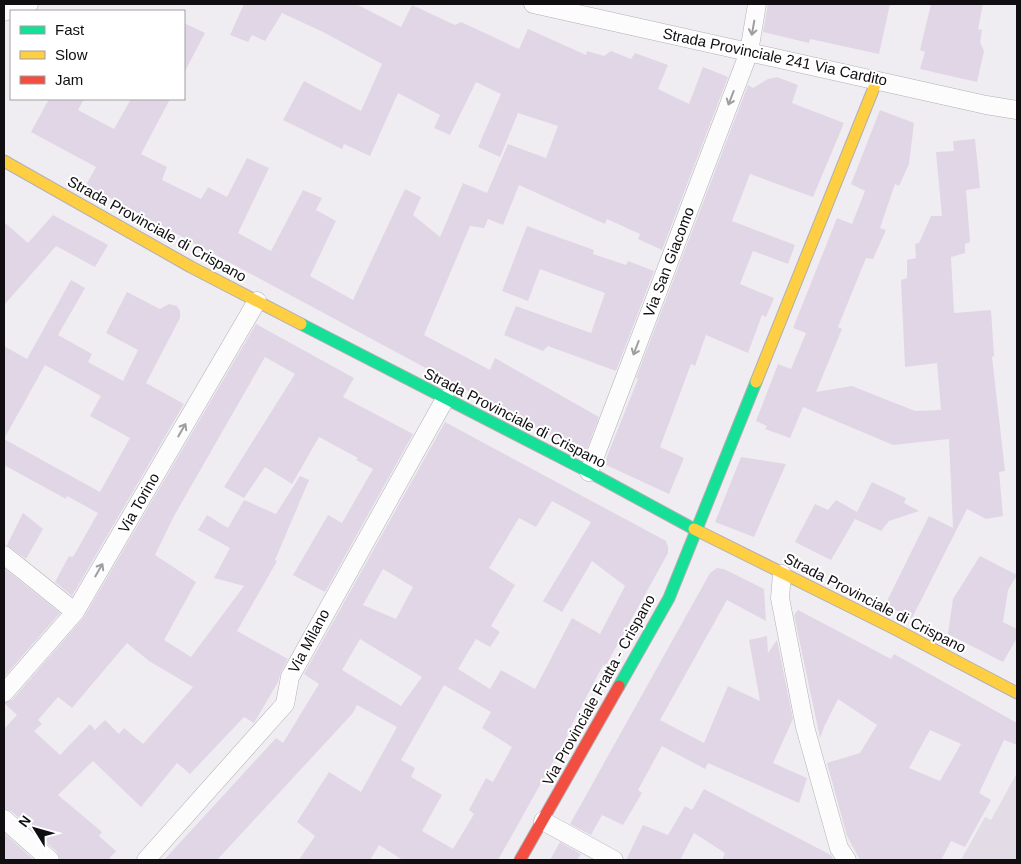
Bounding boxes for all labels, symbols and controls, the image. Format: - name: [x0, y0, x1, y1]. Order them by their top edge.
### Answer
- legend: [10, 10, 185, 100]
- one-way arrow: [747, 20, 757, 36]
- text: Fast: [55, 21, 85, 38]
- street label: Strada Provinciale 241 Via Cardito: [661, 24, 889, 89]
- text: Slow: [55, 46, 88, 63]
- text: Jam: [55, 71, 83, 88]
- one-way arrow: [726, 90, 735, 105]
- street label: Strada Provinciale di Crispano: [65, 172, 250, 285]
- street label: Via San Giacomo: [640, 204, 697, 319]
- one-way arrow: [631, 340, 640, 355]
- street label: Strada Provinciale di Crispano: [421, 364, 609, 471]
- one-way arrow: [177, 424, 187, 438]
- street label: Via Torino: [115, 470, 162, 536]
- street label: Strada Provinciale di Crispano: [781, 549, 969, 656]
- one-way arrow: [95, 564, 105, 578]
- street label: Via Provinciale Fratta - Crispano: [539, 591, 658, 788]
- street label: Via Milano: [285, 606, 332, 676]
- north arrow: [10, 804, 60, 854]
- text: N: [15, 812, 34, 830]

